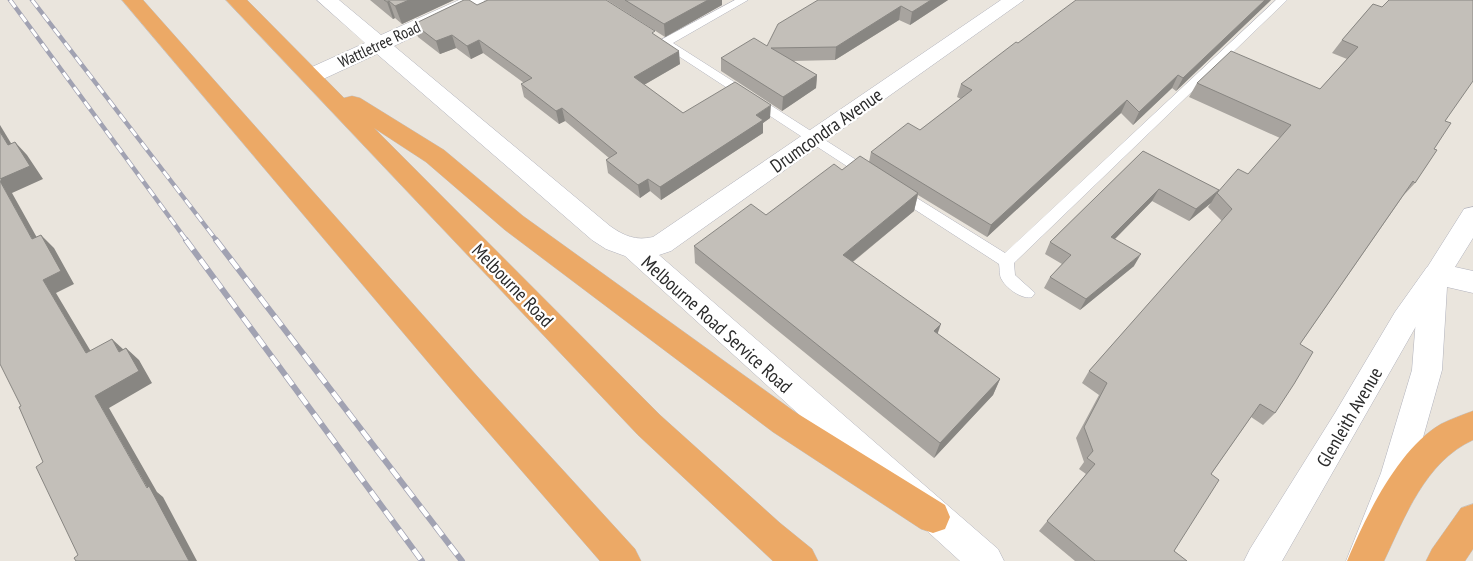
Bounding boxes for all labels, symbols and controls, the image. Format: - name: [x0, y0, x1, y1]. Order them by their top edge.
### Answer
- street label: Wattletree Road: [335, 16, 423, 72]
- street label: Drumcondra Avenue: [765, 82, 887, 178]
- street label: Melbourne Road: [467, 238, 559, 332]
- street label: Melbourne Road Service Road: [637, 250, 797, 398]
- street label: Glenleith Avenue: [1311, 363, 1387, 471]

